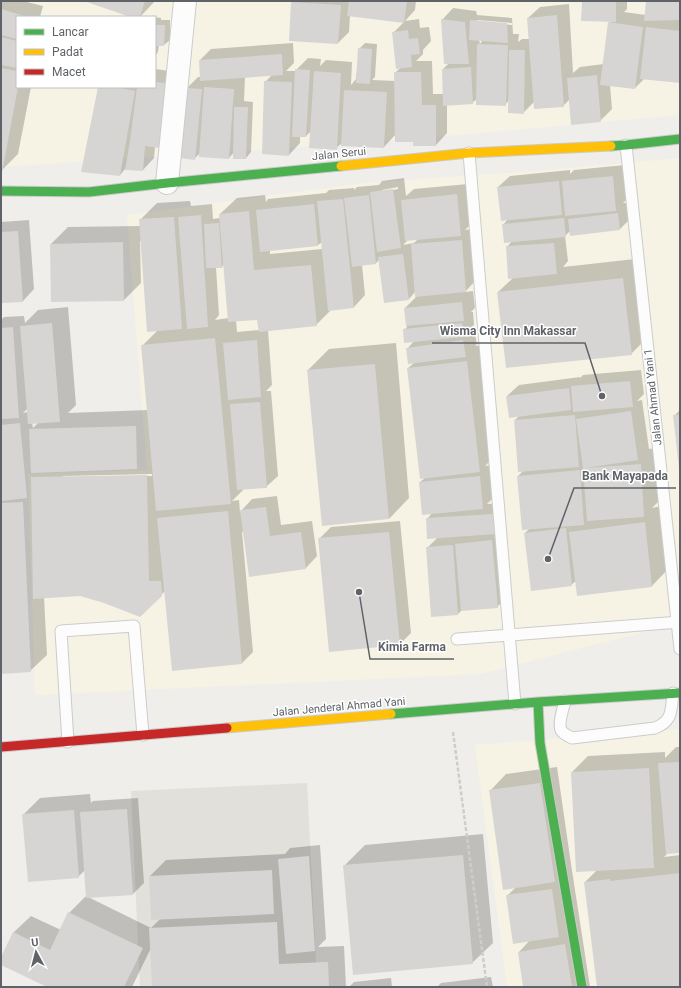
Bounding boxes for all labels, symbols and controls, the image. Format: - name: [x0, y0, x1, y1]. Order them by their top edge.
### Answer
- legend: [16, 16, 156, 88]
- text: Lancar: [52, 25, 89, 39]
- text: Padat: [52, 45, 83, 59]
- text: Macet: [52, 65, 86, 79]
- street label: Jalan Serui: [311, 145, 367, 163]
- callout: Wisma City Inn Makassar: [432, 319, 585, 343]
- text: Wisma City Inn Makassar: [440, 324, 577, 338]
- street label: Jalan Ahmad Yani 1: [641, 348, 665, 446]
- callout: Bank Mayapada: [574, 464, 676, 488]
- text: Bank Mayapada: [582, 469, 668, 483]
- callout: Kimia Farma: [370, 635, 454, 659]
- text: Kimia Farma: [378, 640, 446, 654]
- street label: Jalan Jenderal Ahmad Yani: [272, 695, 406, 719]
- north arrow: [16, 932, 56, 972]
- text: U: [30, 936, 39, 949]

